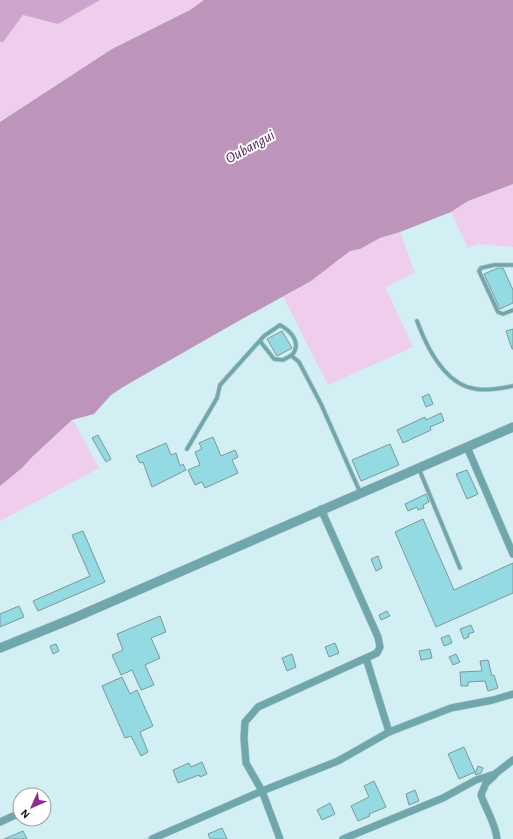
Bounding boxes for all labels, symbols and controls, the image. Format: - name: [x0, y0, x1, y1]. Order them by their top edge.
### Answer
- water label: Oubangui: [223, 127, 277, 167]
- north arrow: [12, 787, 52, 827]
- text: N: [19, 807, 32, 820]

